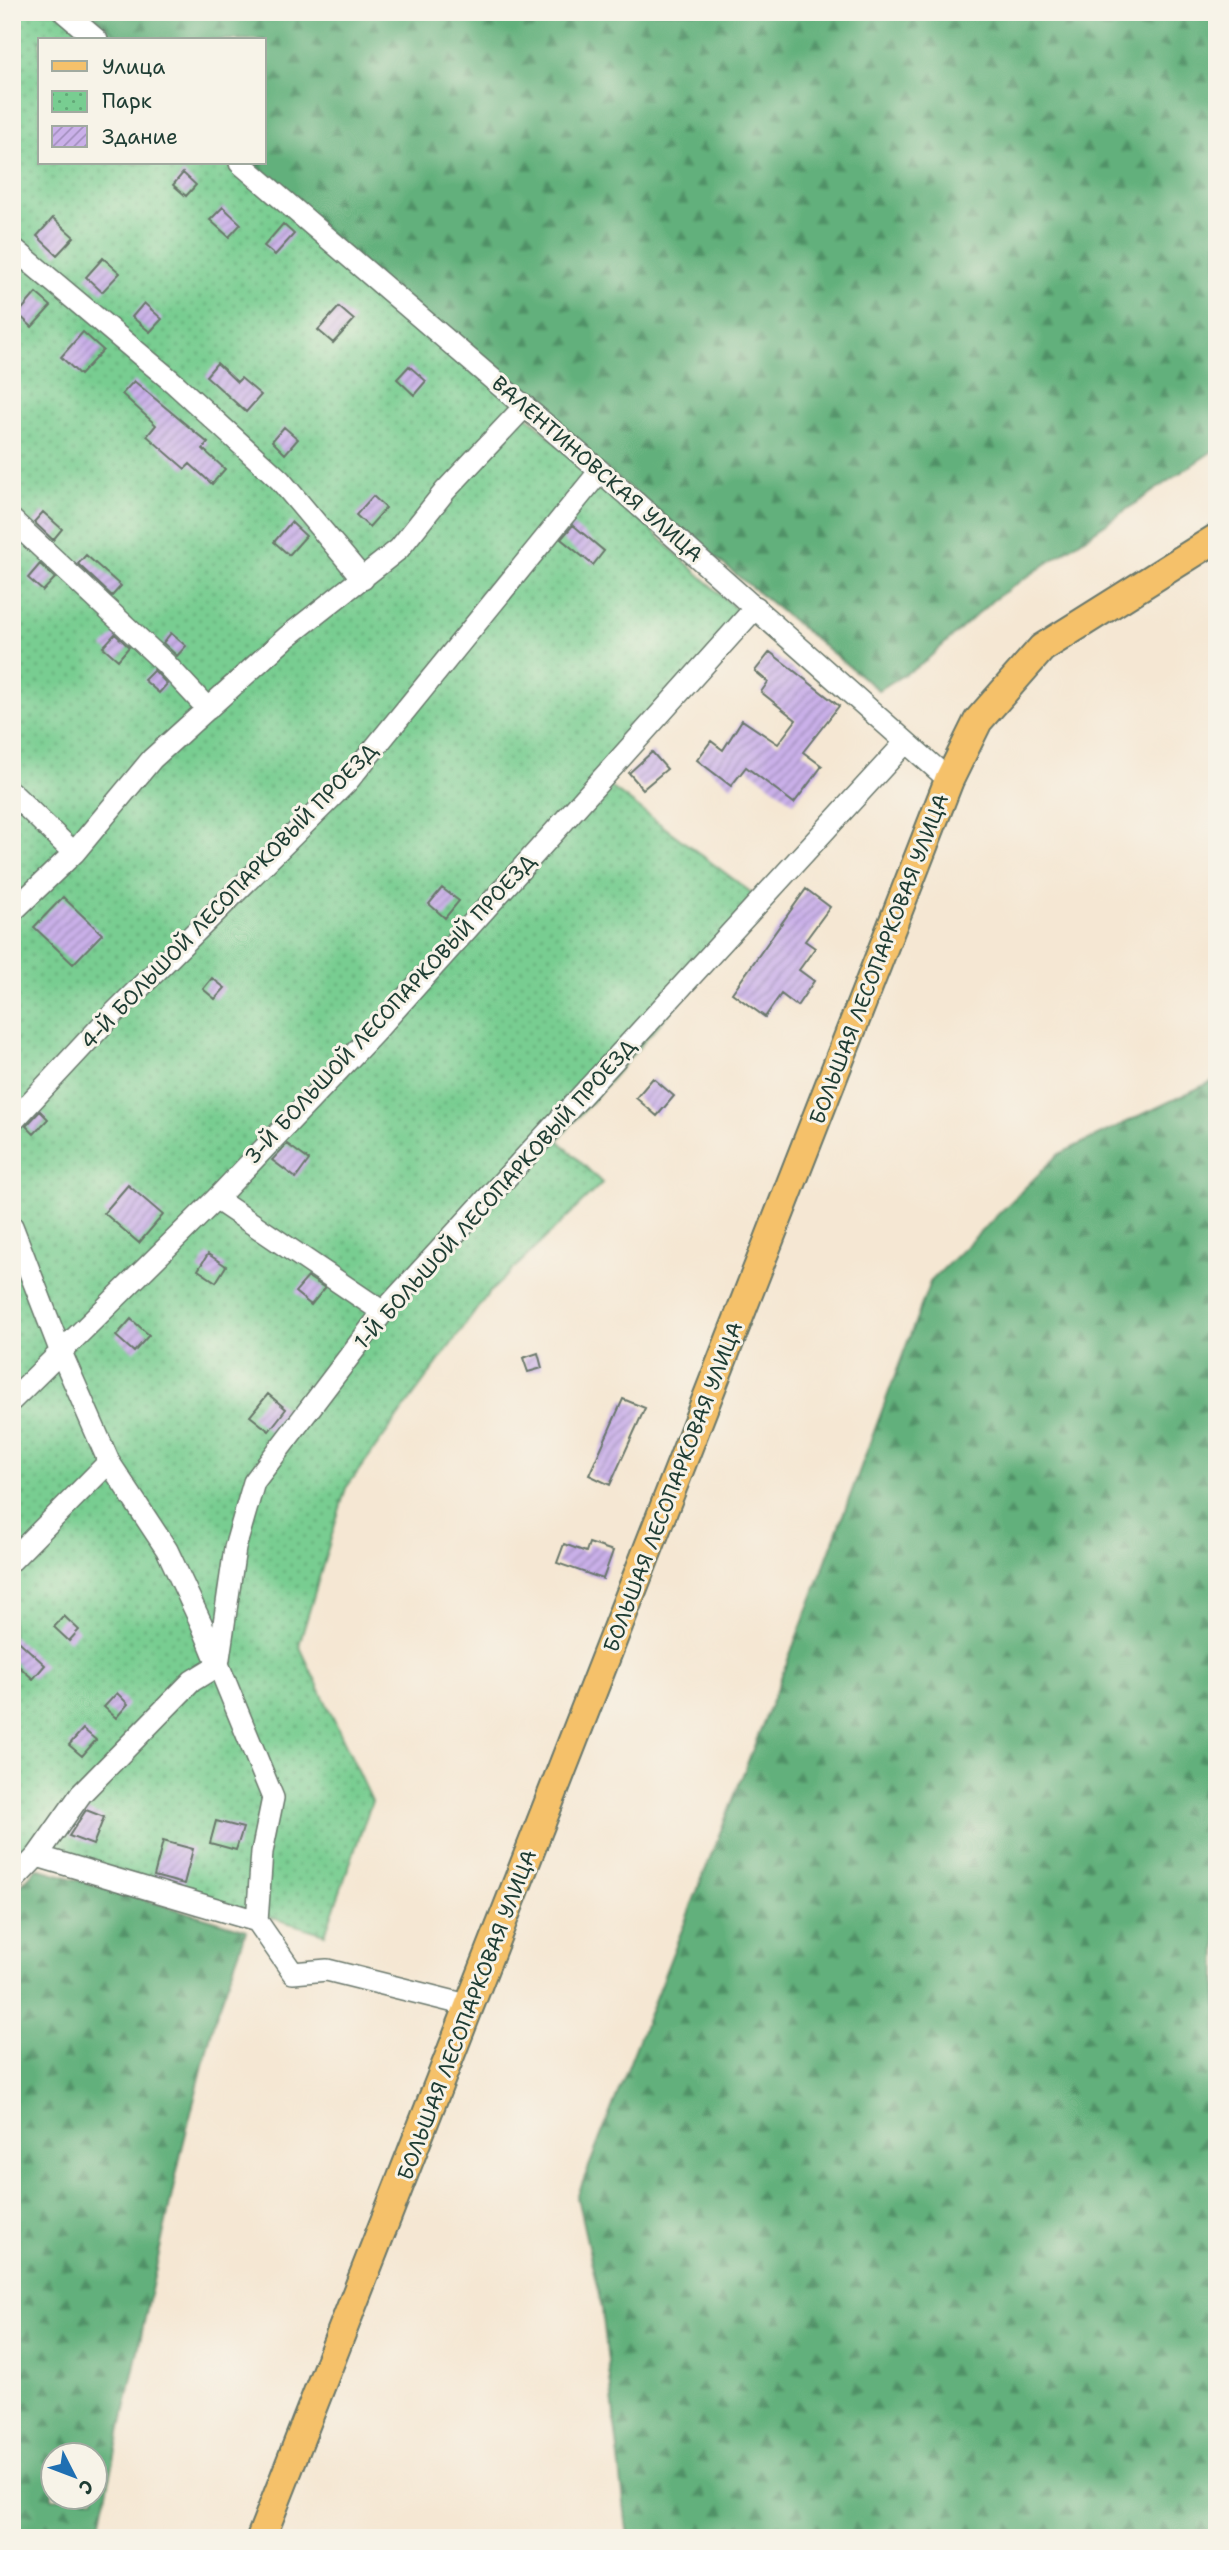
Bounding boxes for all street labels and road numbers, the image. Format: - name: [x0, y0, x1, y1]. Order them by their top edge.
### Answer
- street label: ВАЛЕНТИНОВСКАЯ УЛИЦА: [486, 370, 708, 568]
- street label: 4-Й БОЛЬШОЙ ЛЕСОПАРКОВЫЙ ПРОЕЗД: [75, 737, 383, 1055]
- street label: БОЛЬШАЯ ЛЕСОПАРКОВАЯ УЛИЦА: [803, 790, 955, 1128]
- street label: 3-Й БОЛЬШОЙ ЛЕСОПАРКОВЫЙ ПРОЕЗД: [238, 848, 542, 1170]
- street label: 1-Й БОЛЬШОЙ ЛЕСОПАРКОВЫЙ ПРОЕЗД: [348, 1033, 642, 1355]
- street label: БОЛЬШАЯ ЛЕСОПАРКОВАЯ УЛИЦА: [597, 1318, 749, 1656]
- street label: БОЛЬШАЯ ЛЕСОПАРКОВАЯ УЛИЦА: [391, 1846, 543, 2184]

